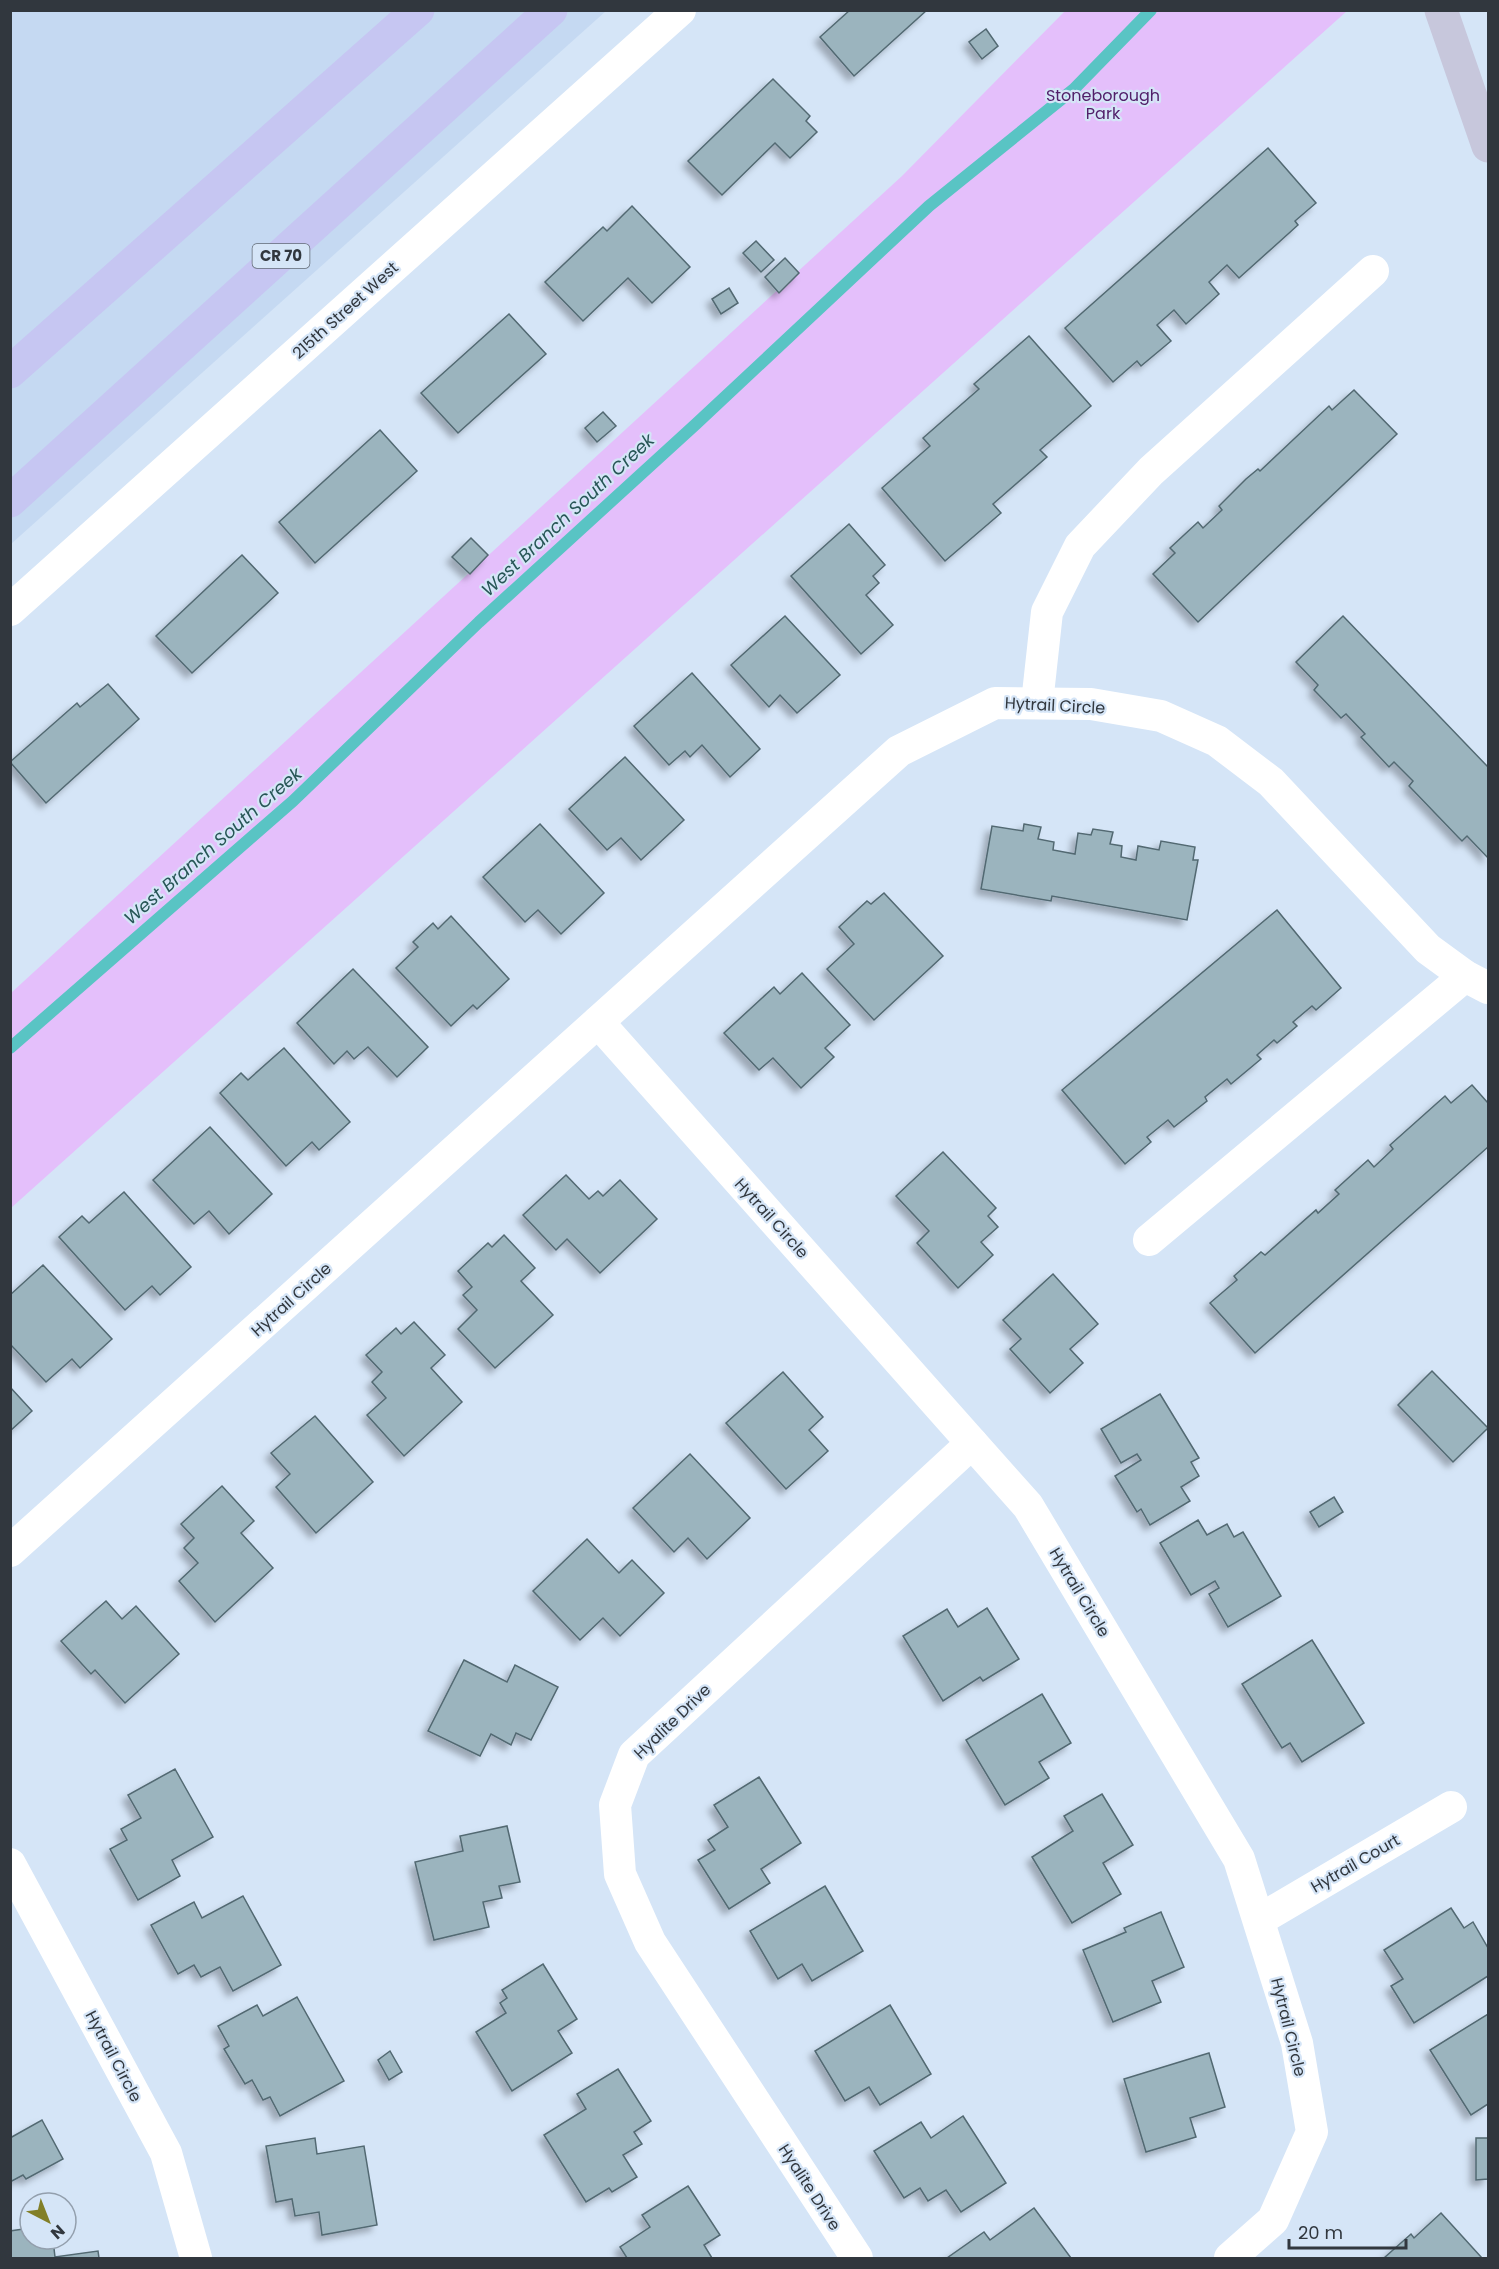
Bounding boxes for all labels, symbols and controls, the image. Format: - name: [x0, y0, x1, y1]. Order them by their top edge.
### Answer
- park label: Stoneborough Park: [1046, 84, 1160, 125]
- road number: CR 70: [252, 244, 310, 268]
- street label: 215th Street West: [287, 256, 404, 364]
- water label: West Branch South Creek: [476, 427, 660, 602]
- street label: Hytrail Circle: [1004, 691, 1106, 720]
- water label: West Branch South Creek: [118, 761, 308, 930]
- street label: Hytrail Circle: [729, 1173, 814, 1263]
- street label: Hytrail Circle: [246, 1257, 336, 1342]
- street label: Hytrail Circle: [1044, 1543, 1115, 1641]
- street label: Hyalite Drive: [629, 1679, 716, 1764]
- street label: Hytrail Court: [1306, 1829, 1404, 1898]
- street label: Hytrail Circle: [1265, 1976, 1312, 2079]
- street label: Hytrail Circle: [80, 2006, 147, 2106]
- street label: Hyalite Drive: [773, 2140, 846, 2235]
- north arrow: [18, 2191, 78, 2251]
- scale bar: [1289, 2212, 1406, 2250]
- text: N: [46, 2219, 70, 2244]
- text: 20 m: [1298, 2220, 1343, 2245]

